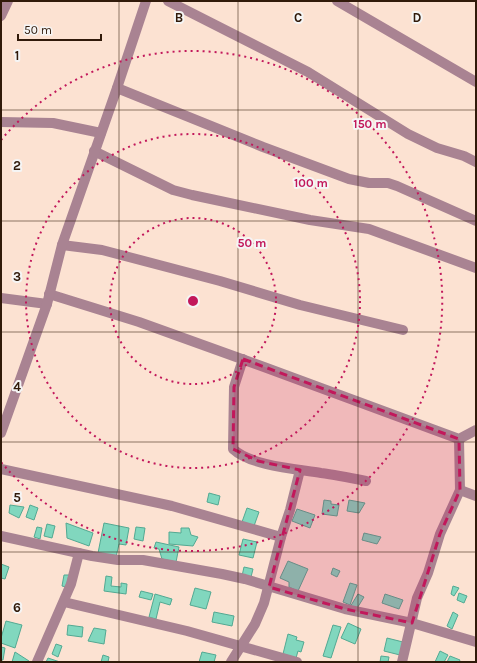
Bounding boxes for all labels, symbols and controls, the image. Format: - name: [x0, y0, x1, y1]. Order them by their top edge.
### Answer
- text: B: [175, 10, 183, 25]
- text: C: [294, 10, 302, 25]
- text: D: [413, 10, 422, 25]
- scale bar: [18, 16, 101, 42]
- text: 50 m: [24, 23, 52, 37]
- text: 1: [15, 48, 19, 63]
- text: 150 m: [353, 117, 387, 131]
- text: 2: [13, 158, 21, 173]
- text: 100 m: [294, 176, 328, 190]
- text: 50 m: [238, 236, 267, 250]
- text: 3: [13, 269, 21, 284]
- centre of rings: [186, 294, 200, 308]
- text: 4: [13, 379, 21, 394]
- text: 5: [13, 490, 21, 505]
- text: 6: [13, 600, 21, 615]

